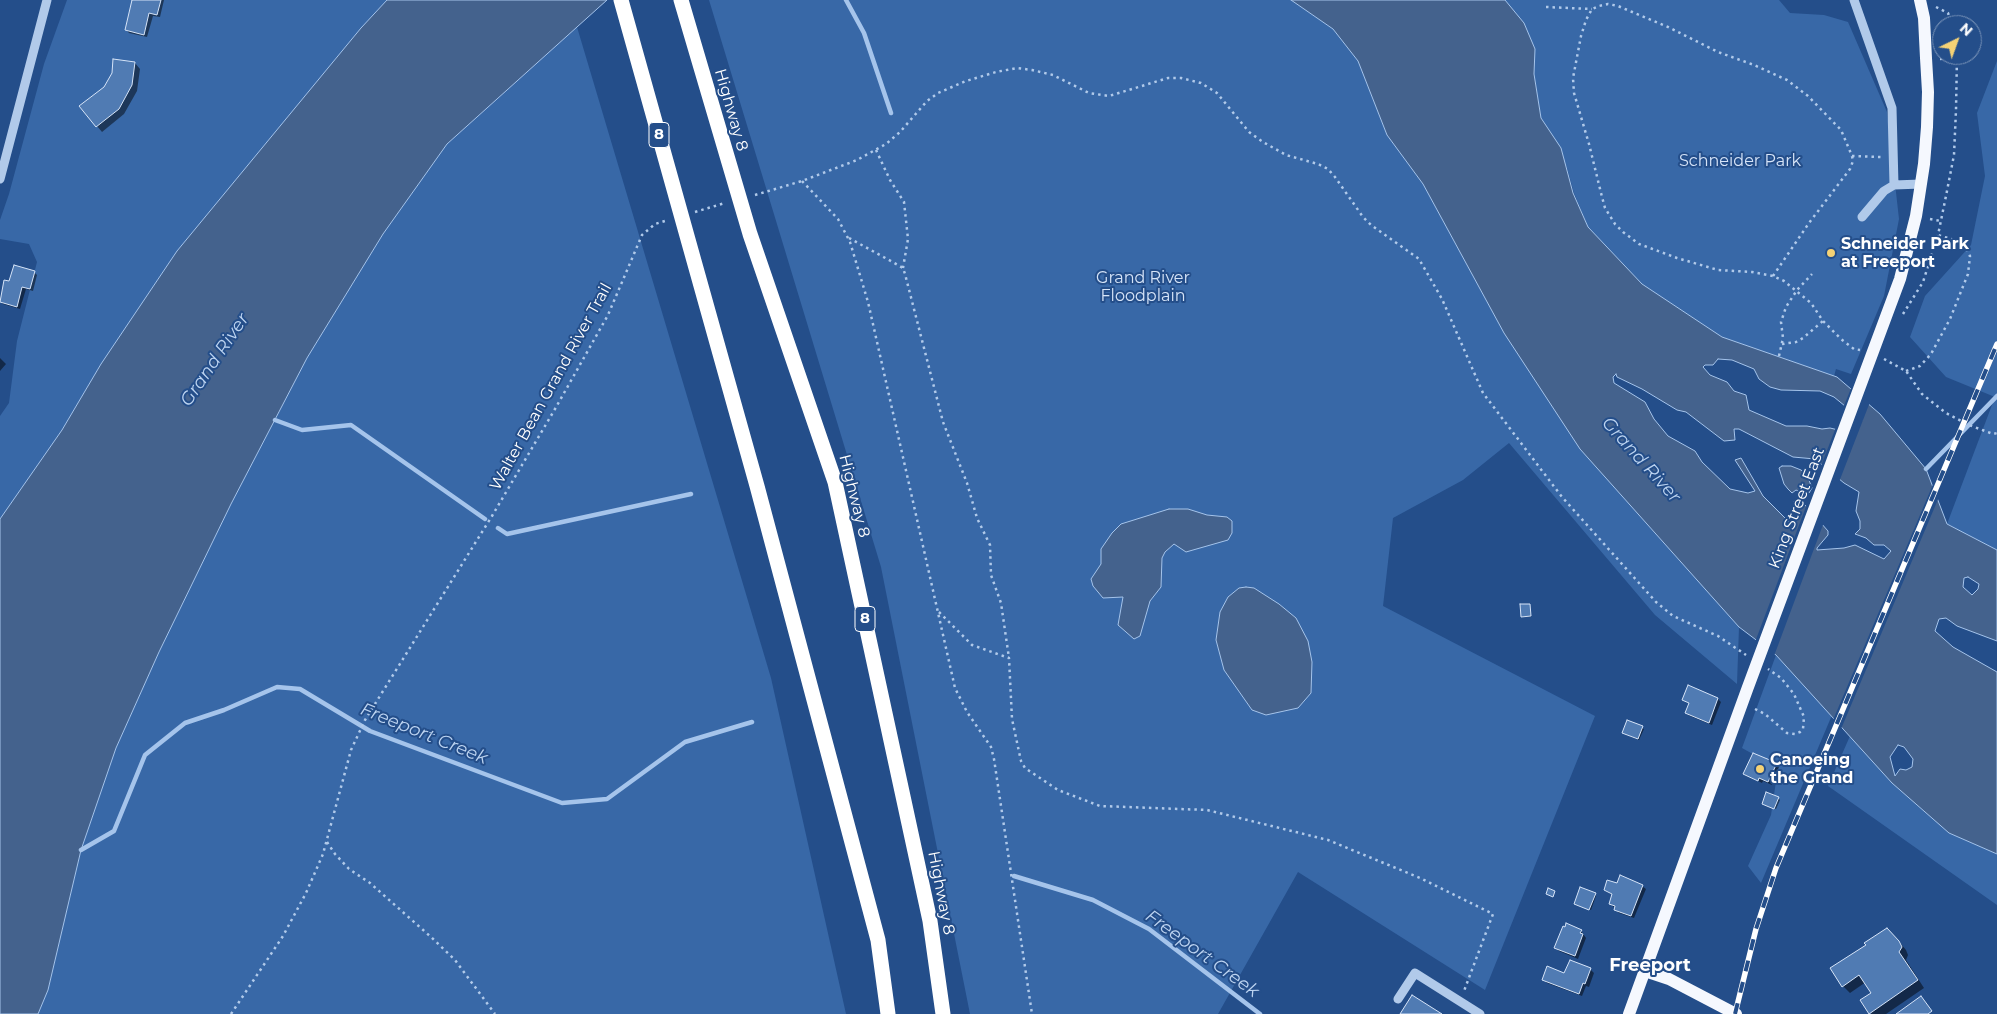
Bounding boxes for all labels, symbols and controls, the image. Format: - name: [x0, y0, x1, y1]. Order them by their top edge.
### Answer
- north arrow: [1932, 15, 1982, 65]
- text: N: [1956, 19, 1977, 40]
- street label: Highway 8: [710, 67, 752, 153]
- road number: 8: [649, 122, 669, 148]
- park label: Schneider Park: [1679, 151, 1801, 171]
- place label: Schneider Park at Freeport: [1841, 234, 1969, 272]
- marker: Schneider Park at Freeport: [1825, 247, 1837, 259]
- park label: Grand River Floodplain: [1096, 268, 1190, 306]
- street label: Walter Bean Grand River Trail: [486, 280, 616, 494]
- water label: Grand River: [176, 309, 254, 411]
- water label: Grand River: [1597, 413, 1685, 507]
- street label: King Street East: [1765, 445, 1829, 571]
- street label: Highway 8: [834, 452, 874, 540]
- road number: 8: [855, 606, 875, 632]
- water label: Freeport Creek: [357, 699, 491, 769]
- place label: Canoeing the Grand: [1770, 750, 1853, 788]
- marker: Canoeing the Grand: [1754, 763, 1766, 775]
- street label: Highway 8: [923, 850, 959, 936]
- water label: Freeport Creek: [1141, 905, 1263, 1003]
- district label: Freeport: [1609, 955, 1691, 977]

